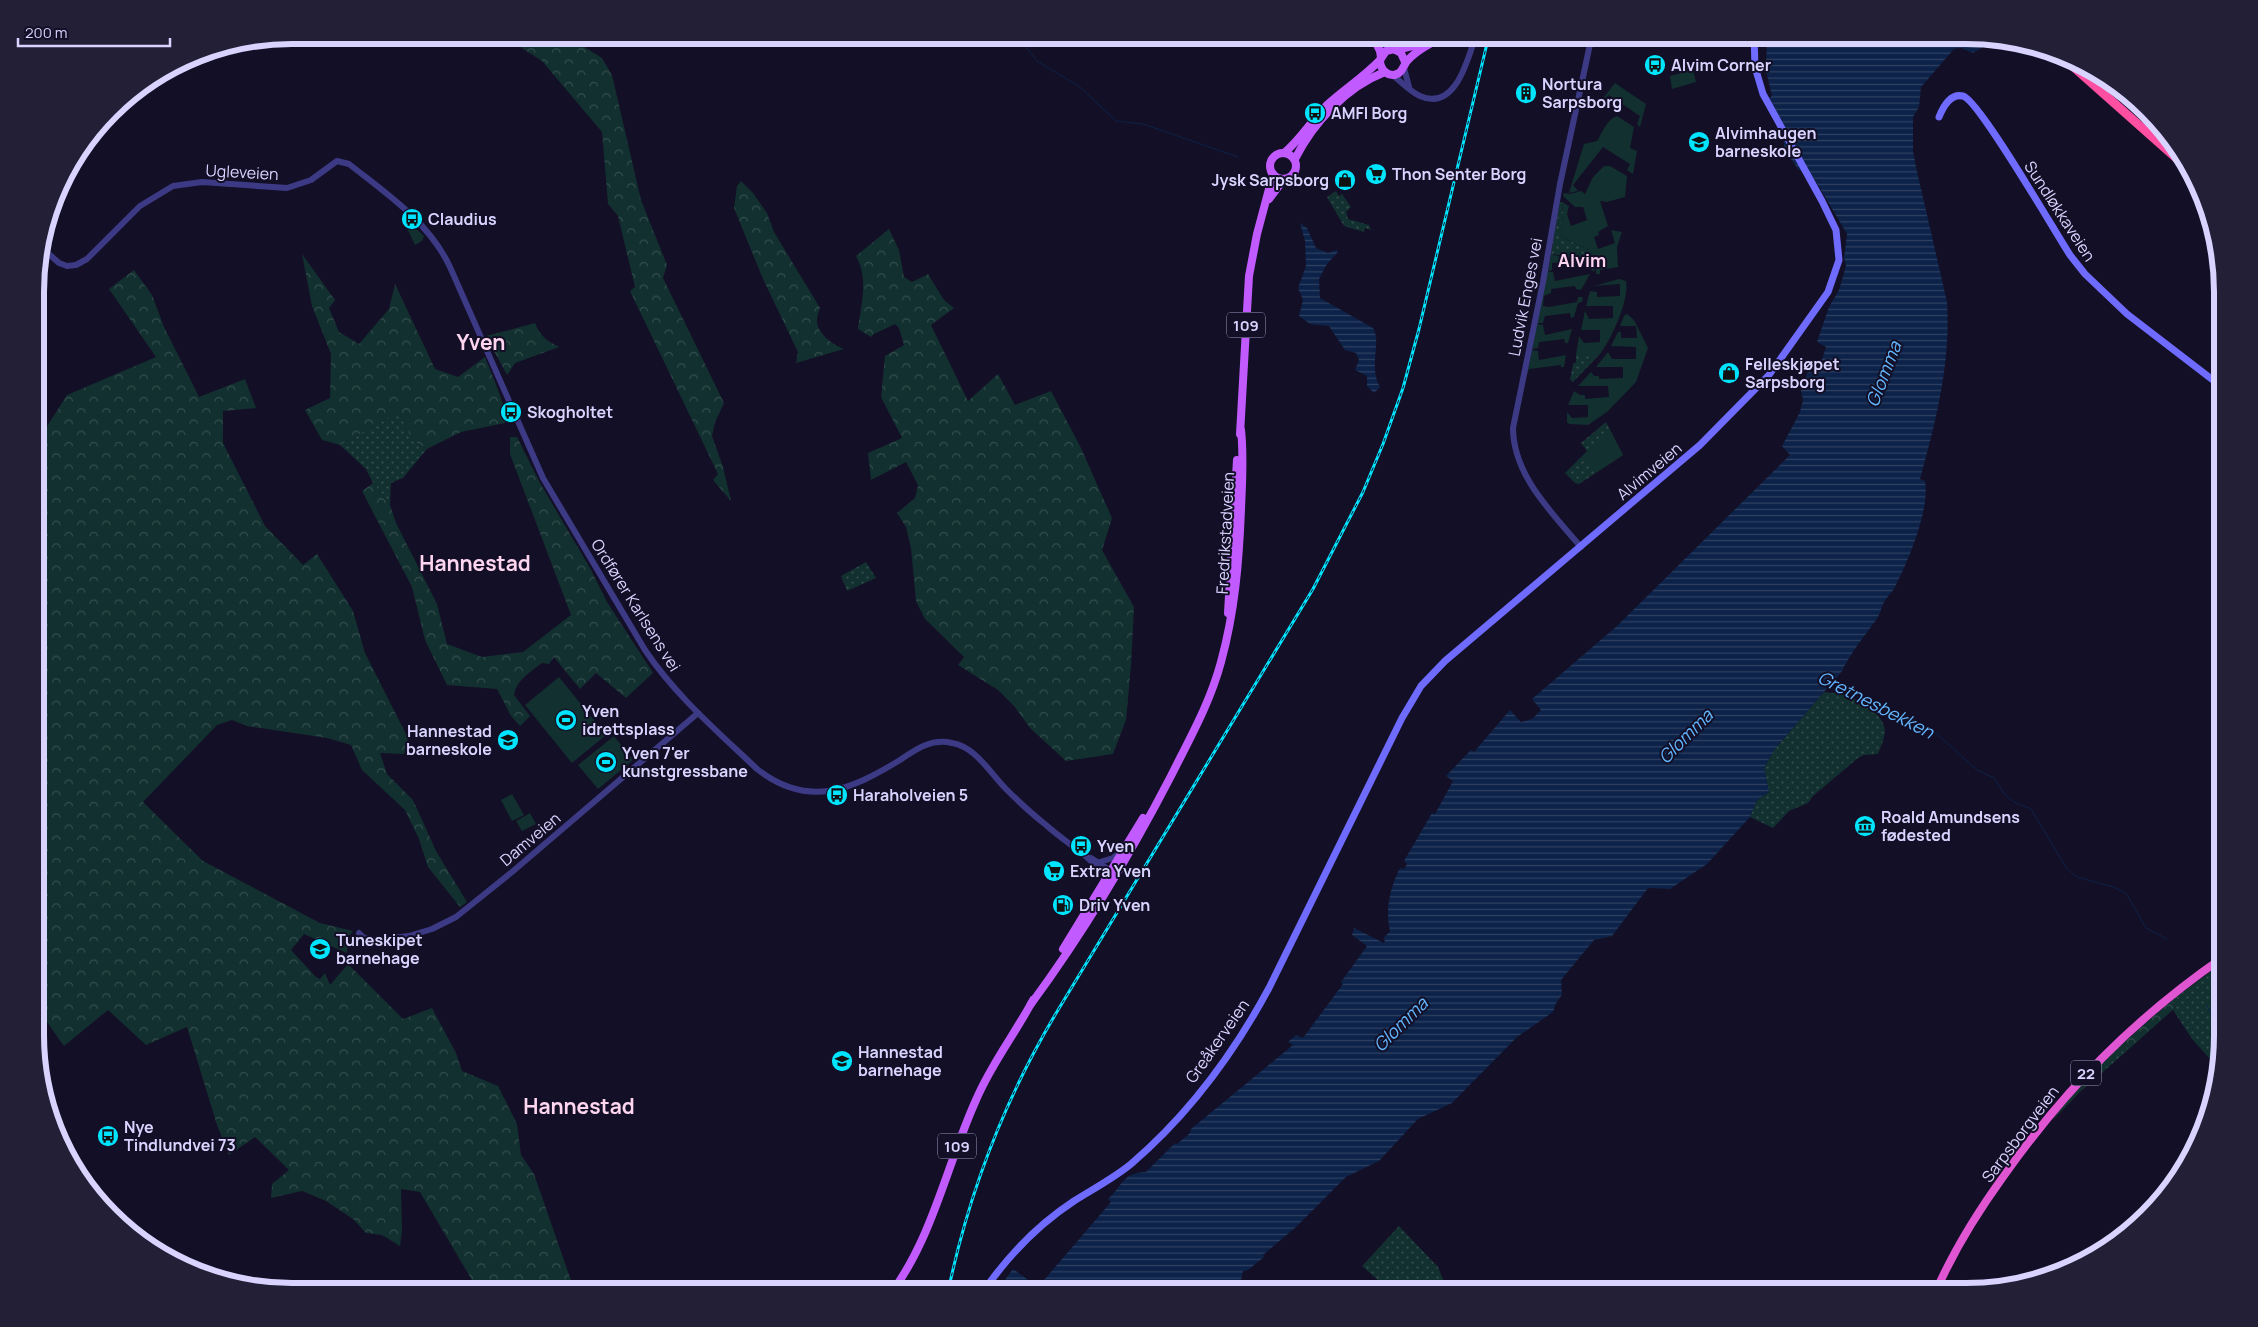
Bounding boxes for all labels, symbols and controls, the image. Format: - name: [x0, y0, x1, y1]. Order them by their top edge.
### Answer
- scale bar: [18, 15, 170, 47]
- text: 200 m: [25, 22, 68, 43]
- bus stop icon: Alvim Corner: [1643, 53, 1667, 77]
- place label: Alvim Corner: [1671, 54, 1771, 76]
- place label: Nortura Sarpsborg: [1542, 73, 1622, 113]
- building icon: Nortura Sarpsborg: [1514, 81, 1538, 105]
- bus stop icon: AMFI Borg: [1303, 101, 1327, 125]
- place label: AMFI Borg: [1331, 102, 1407, 124]
- place label: Alvimhaugen barneskole: [1715, 122, 1816, 162]
- school or university icon: Alvimhaugen barneskole: [1687, 130, 1711, 154]
- street label: Sundløkkaveien: [2019, 157, 2101, 265]
- street label: Ugleveien: [205, 159, 279, 185]
- supermarket icon: Thon Senter Borg: [1364, 162, 1388, 186]
- place label: Thon Senter Borg: [1392, 163, 1526, 185]
- shop icon: Jysk Sarpsborg: [1333, 168, 1357, 192]
- place label: Jysk Sarpsborg: [1211, 169, 1329, 191]
- bus stop icon: Claudius: [400, 207, 424, 231]
- place label: Claudius: [428, 208, 497, 230]
- street label: Ludvik Enges vei: [1503, 236, 1547, 358]
- district label: Alvim: [1558, 248, 1606, 272]
- road number: 109: [1227, 312, 1265, 338]
- district label: Yven: [457, 328, 505, 356]
- water label: Glomma: [1860, 337, 1907, 410]
- place label: Felleskjøpet Sarpsborg: [1745, 353, 1840, 393]
- shop icon: Felleskjøpet Sarpsborg: [1717, 361, 1741, 385]
- bus stop icon: Skogholtet: [499, 400, 523, 424]
- place label: Skogholtet: [527, 401, 613, 423]
- street label: Alvimveien: [1612, 437, 1686, 505]
- street label: Fredrikstadveien: [1211, 471, 1239, 595]
- street label: Ordfører Karlsens vei: [586, 534, 686, 676]
- district label: Hannestad: [419, 549, 531, 577]
- water label: Gretnesbekken: [1814, 664, 1939, 744]
- place label: Yven idrettsplass: [582, 700, 675, 740]
- water label: Glomma: [1652, 703, 1718, 769]
- sports icon: Yven idrettsplass: [554, 708, 578, 732]
- place label: Hannestad barneskole: [406, 720, 492, 760]
- school or university icon: Hannestad barneskole: [496, 728, 520, 752]
- place label: Yven 7'er kunstgressbane: [622, 742, 748, 782]
- sports icon: Yven 7'er kunstgressbane: [594, 750, 618, 774]
- bus stop icon: Haraholveien 5: [825, 783, 849, 807]
- place label: Haraholveien 5: [853, 784, 968, 806]
- place label: Roald Amundsens fødested: [1881, 806, 2020, 846]
- street label: Damveien: [495, 807, 565, 871]
- museum icon: Roald Amundsens fødested: [1853, 814, 1877, 838]
- bus stop icon: Yven: [1069, 834, 1093, 858]
- place label: Yven: [1097, 835, 1134, 857]
- supermarket icon: Extra Yven: [1042, 859, 1066, 883]
- place label: Extra Yven: [1070, 860, 1151, 882]
- fuel station icon: Driv Yven: [1051, 893, 1075, 917]
- place label: Driv Yven: [1079, 894, 1150, 916]
- place label: Tuneskipet barnehage: [336, 929, 423, 969]
- school or university icon: Tuneskipet barnehage: [308, 937, 332, 961]
- water label: Glomma: [1367, 991, 1433, 1057]
- street label: Greåkerveien: [1180, 995, 1254, 1087]
- place label: Hannestad barnehage: [858, 1041, 943, 1081]
- school or university icon: Hannestad barnehage: [830, 1049, 854, 1073]
- road number: 22: [2071, 1060, 2101, 1086]
- street label: Sarpsborgveien: [1976, 1081, 2064, 1187]
- district label: Hannestad: [523, 1092, 635, 1120]
- place label: Nye Tindlundvei 73: [124, 1116, 236, 1156]
- bus stop icon: Nye Tindlundvei 73: [96, 1124, 120, 1148]
- road number: 109: [938, 1134, 976, 1158]

